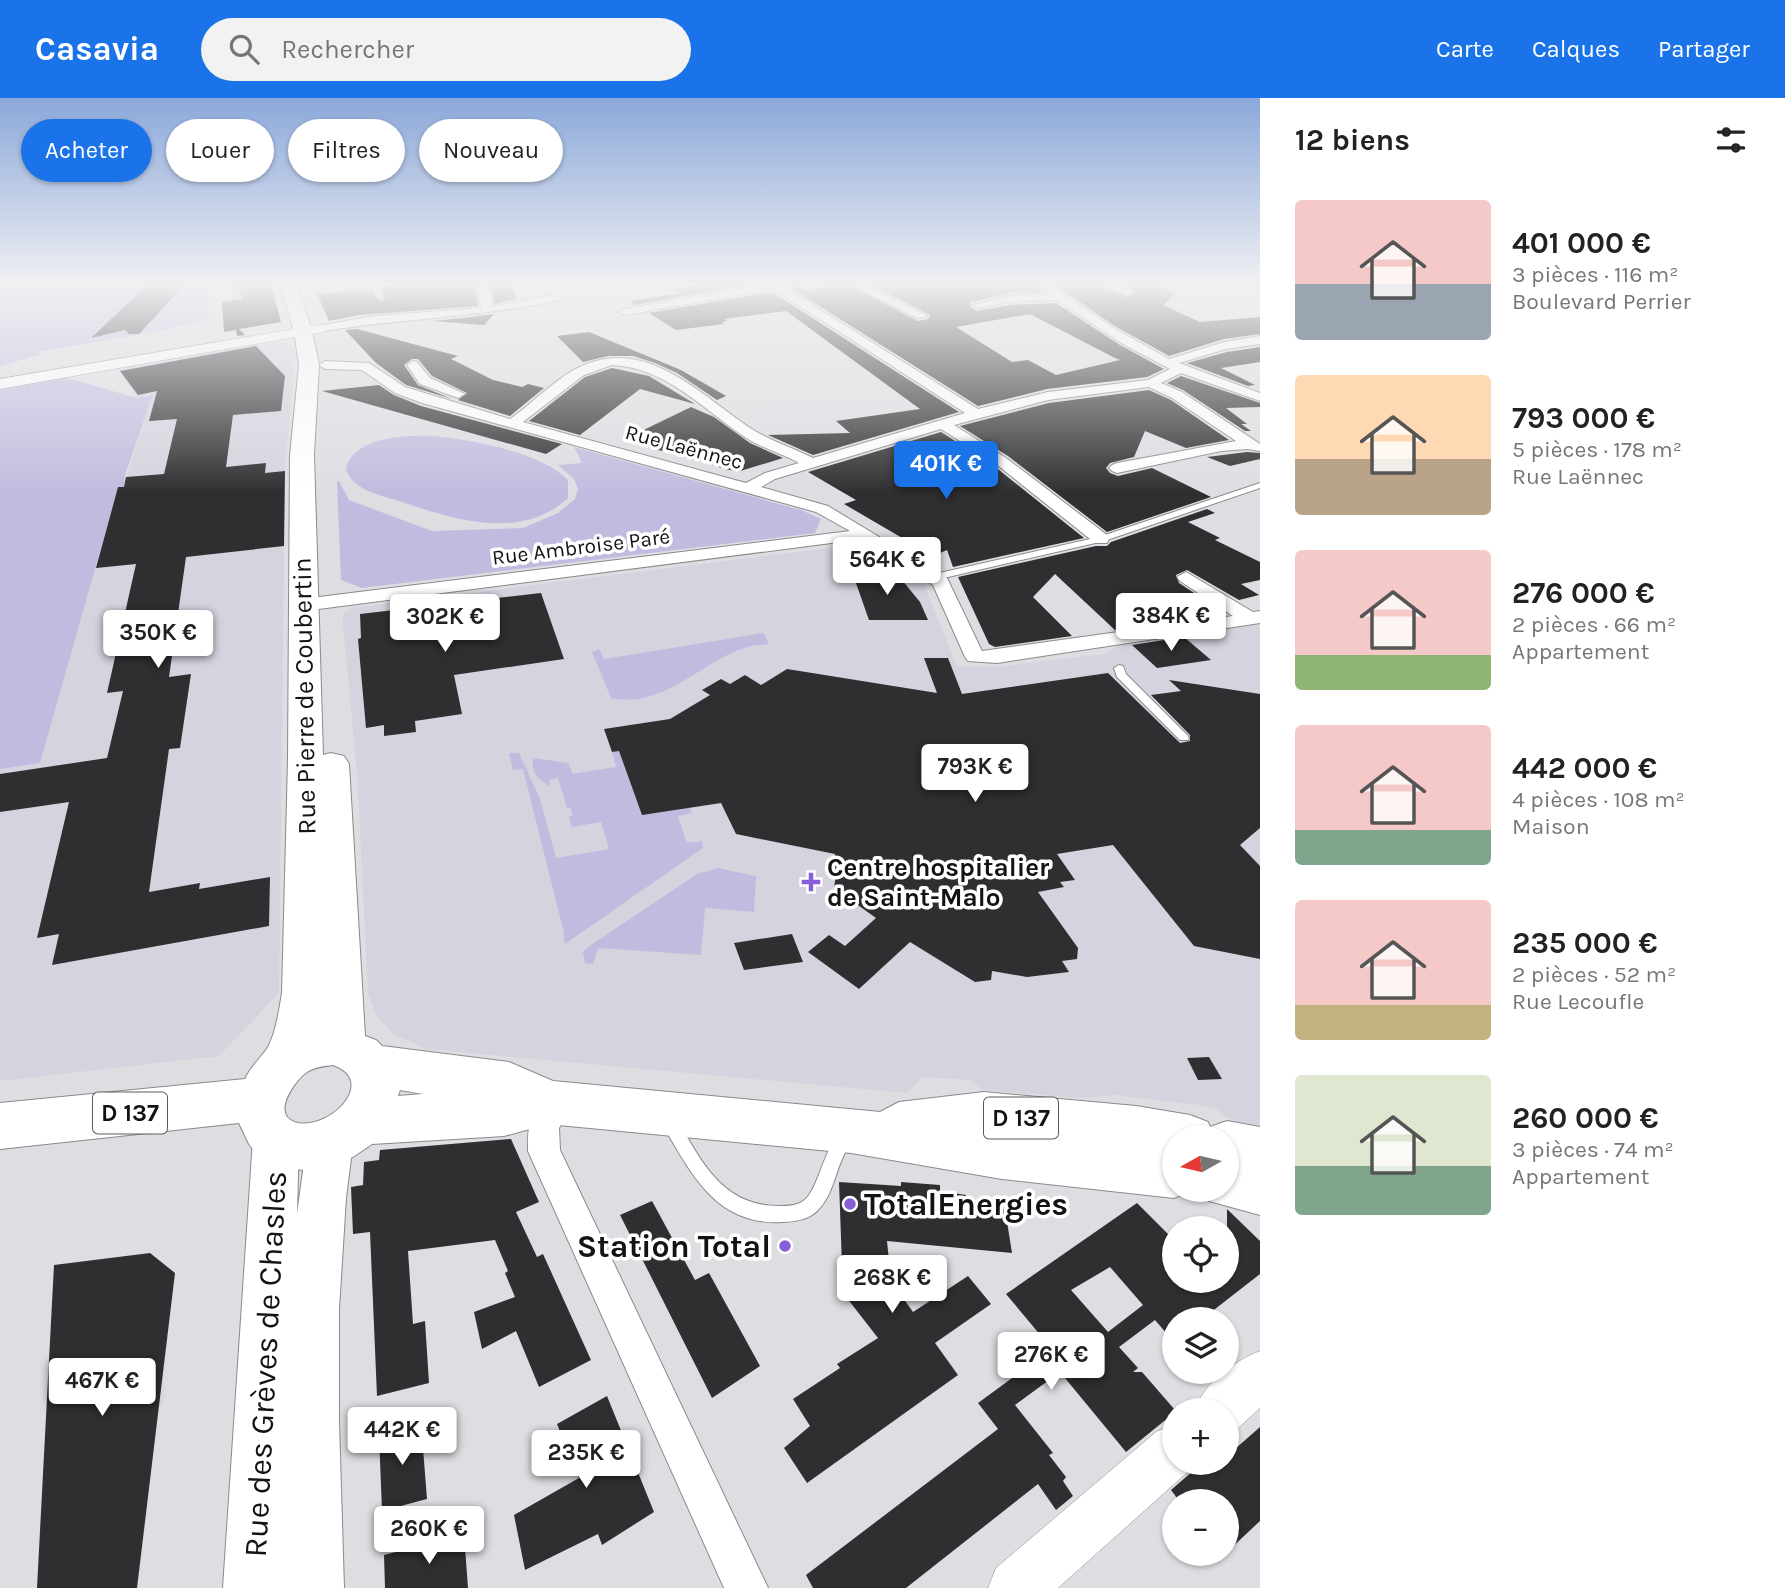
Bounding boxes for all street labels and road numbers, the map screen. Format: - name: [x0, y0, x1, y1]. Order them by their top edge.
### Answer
- street label: Rue Laënnec: [623, 420, 745, 474]
- street label: Rue Ambroise Paré: [491, 524, 671, 570]
- street label: Rue Pierre de Coubertin: [287, 557, 322, 835]
- road number: D 137: [93, 1093, 167, 1134]
- road number: D 137: [984, 1098, 1058, 1138]
- street label: Rue des Grèves de Chasles: [237, 1170, 294, 1558]

